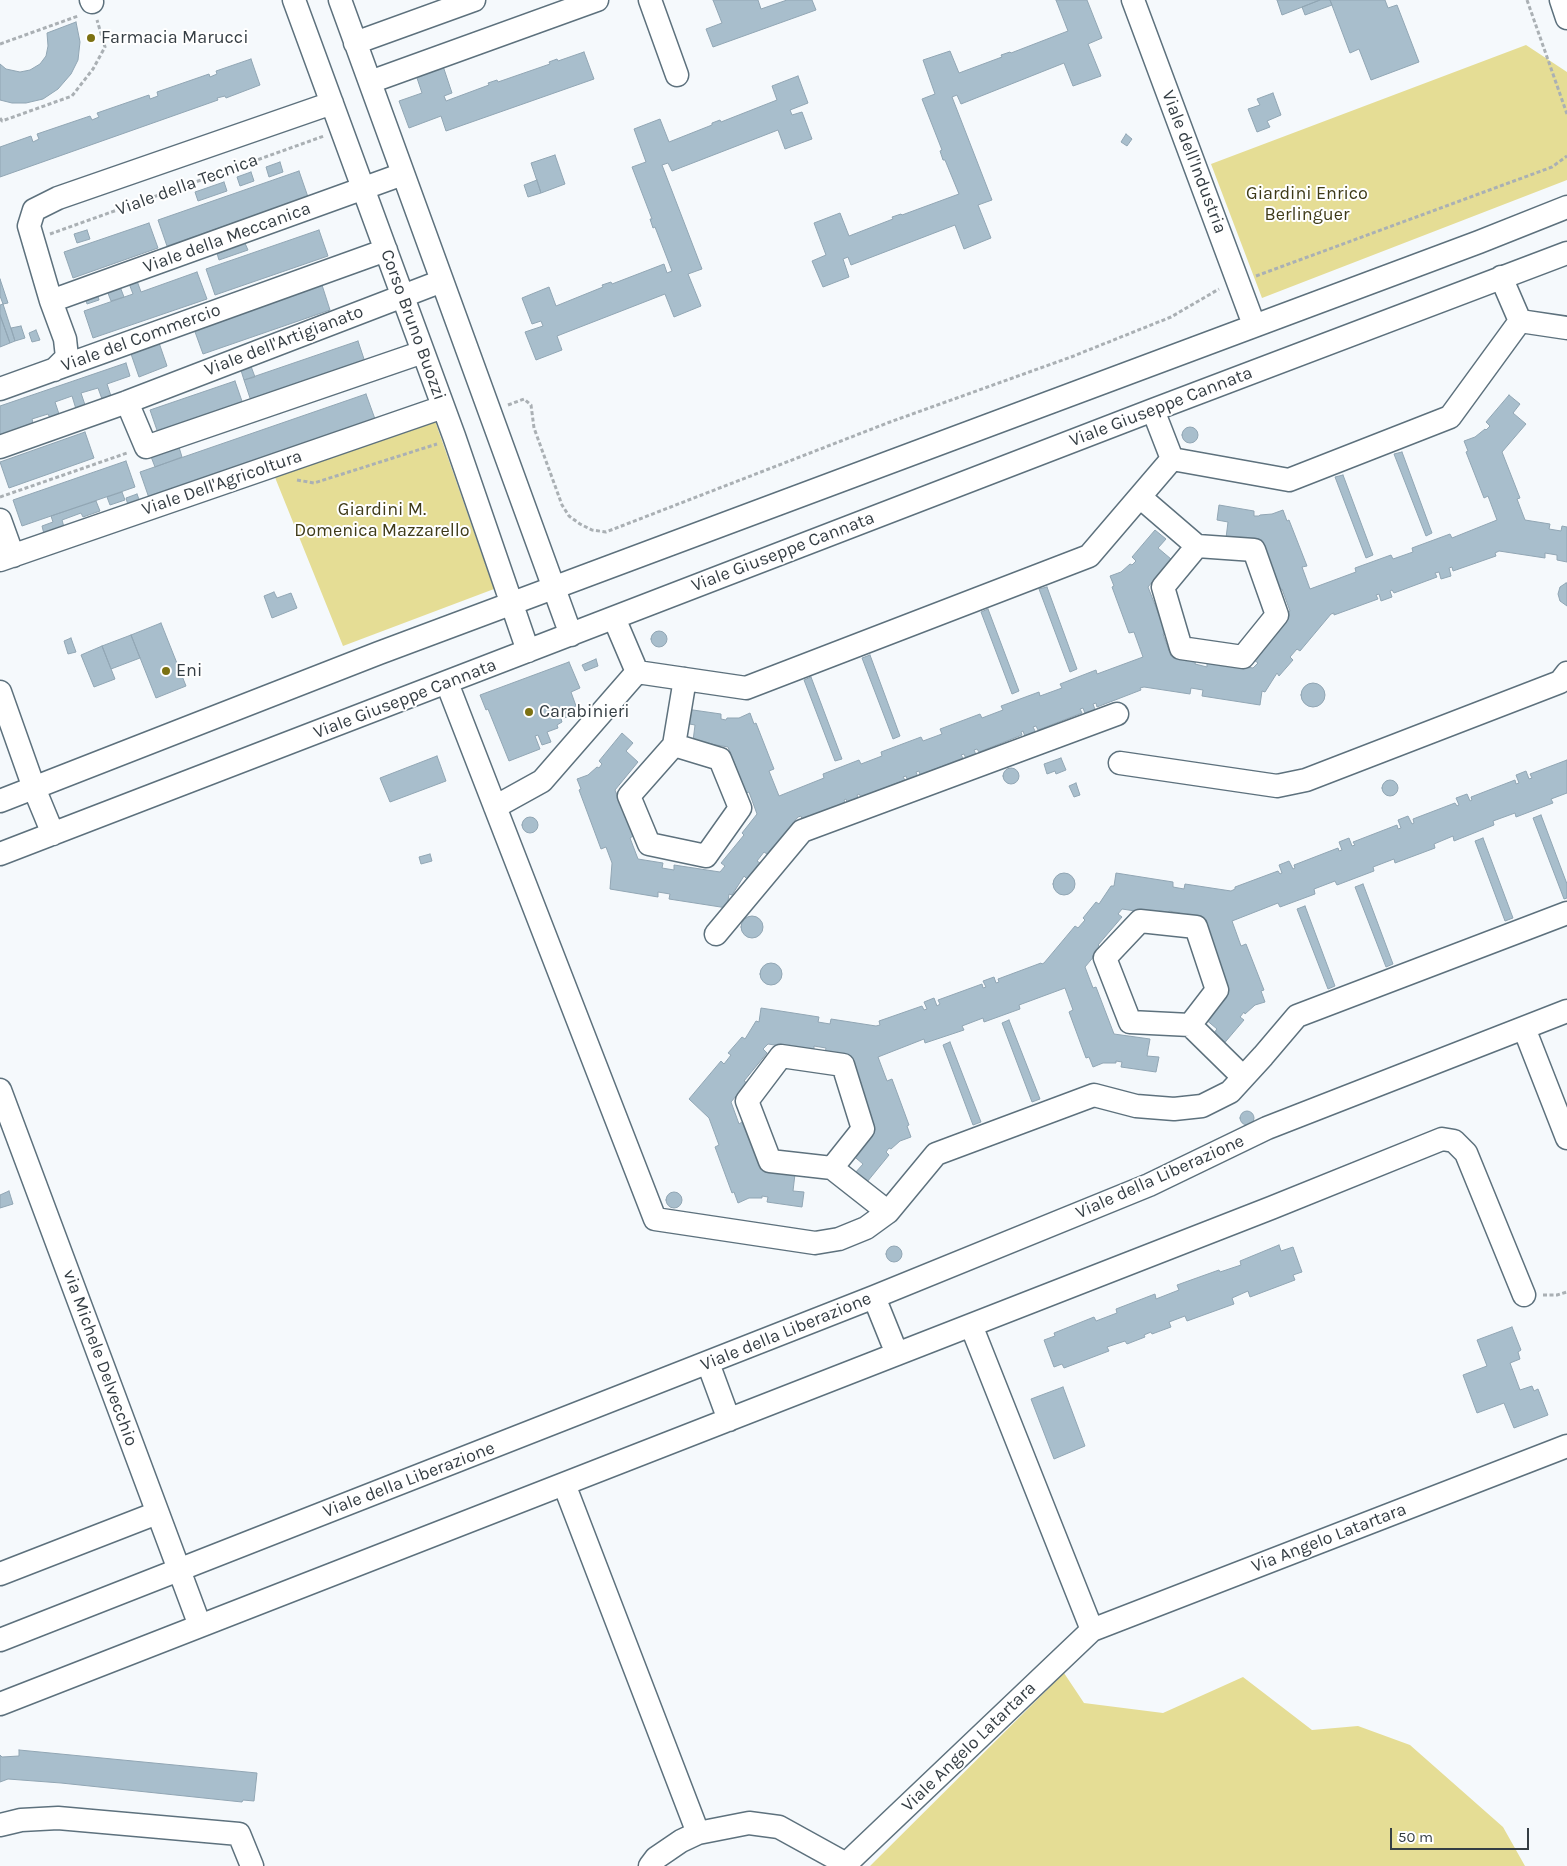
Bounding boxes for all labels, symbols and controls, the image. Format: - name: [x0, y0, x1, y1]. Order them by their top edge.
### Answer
- place label: Farmacia Marucci: [101, 27, 249, 49]
- marker: Farmacia Marucci: [85, 32, 97, 44]
- street label: Viale dell'Industria: [1157, 87, 1231, 237]
- street label: Viale della Tecnica: [113, 149, 261, 221]
- park label: Giardini Enrico Berlinguer: [1246, 183, 1368, 225]
- street label: Viale della Meccanica: [140, 198, 314, 278]
- street label: Corso Bruno Buozzi: [376, 247, 450, 403]
- street label: Viale del Commercio: [58, 299, 224, 377]
- street label: Viale dell'Artigianato: [202, 301, 366, 381]
- street label: Viale Giuseppe Cannata: [1066, 362, 1256, 452]
- street label: Viale Dell'Agricoltura: [139, 445, 305, 521]
- park label: Giardini M. Domenica Mazzarello: [294, 499, 470, 542]
- street label: Viale Giuseppe Cannata: [688, 507, 878, 597]
- street label: Viale Giuseppe Cannata: [310, 654, 500, 744]
- place label: Eni: [176, 660, 202, 682]
- marker: Eni: [160, 665, 172, 677]
- place label: Carabinieri: [539, 701, 630, 723]
- marker: Carabinieri: [523, 706, 535, 718]
- street label: Viale della Liberazione: [1072, 1130, 1248, 1224]
- street label: via Michele Delvecchio: [58, 1267, 142, 1449]
- street label: Viale della Liberazione: [698, 1288, 874, 1376]
- street label: Viale della Liberazione: [320, 1437, 498, 1523]
- street label: Via Angelo Latartara: [1249, 1499, 1409, 1577]
- street label: Viale Angelo Latartara: [897, 1677, 1041, 1817]
- scale bar: [1392, 1818, 1531, 1850]
- text: 50 m: [1398, 1828, 1433, 1846]

